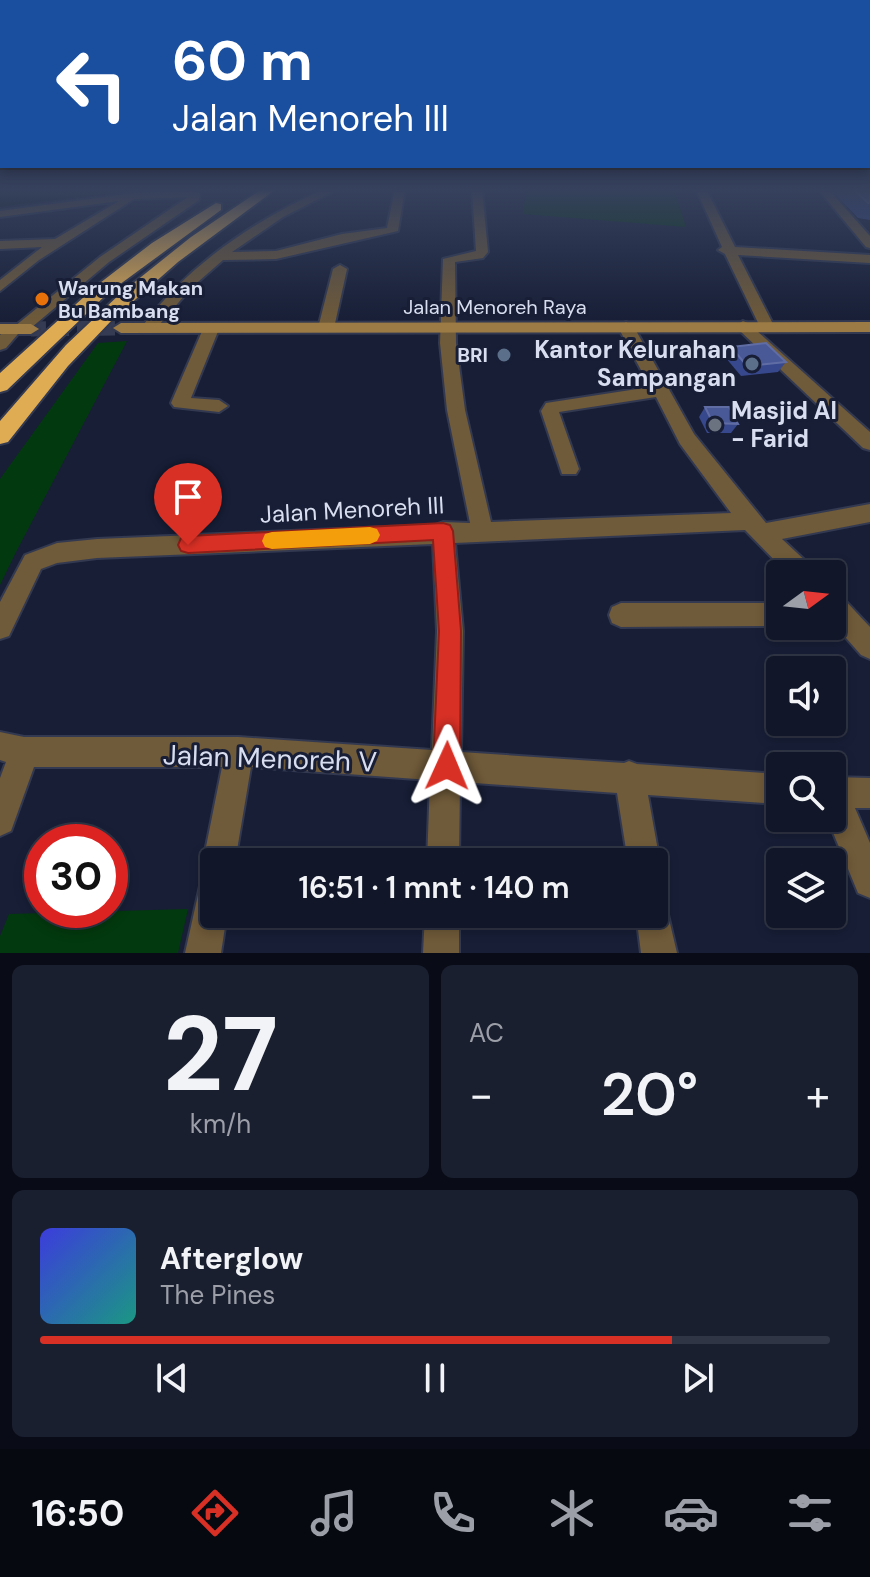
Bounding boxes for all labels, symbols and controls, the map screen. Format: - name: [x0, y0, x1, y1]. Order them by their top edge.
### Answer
- text: 60 m: [172, 24, 313, 97]
- icon: left: [40, 32, 144, 136]
- text: Jalan Menoreh III: [172, 95, 449, 142]
- place label: Warung Makan Bu Bambang: [58, 275, 203, 324]
- marker: Warung Makan Bu Bambang: [33, 290, 51, 308]
- street label: Jalan Menoreh Raya: [403, 294, 587, 320]
- place label: Kantor Kelurahan Sampangan: [534, 334, 736, 393]
- place label: BRI: [457, 342, 488, 368]
- marker: BRI: [495, 346, 513, 364]
- marker: Kantor Kelurahan Sampangan: [743, 355, 761, 373]
- place label: Masjid Al - Farid: [731, 395, 837, 454]
- marker: Masjid Al - Farid: [706, 416, 724, 434]
- pin: [154, 463, 222, 545]
- icon: arrive: [166, 475, 210, 519]
- street label: Jalan Menoreh III: [259, 489, 445, 530]
- north arrow: [766, 560, 846, 640]
- map controls: [766, 560, 846, 928]
- button: sound: [766, 656, 846, 736]
- position arrow: [405, 724, 489, 808]
- street label: Jalan Menoreh V: [162, 736, 378, 781]
- button: search: [766, 752, 846, 832]
- speed limit sign: 30: [24, 824, 128, 928]
- button: layers: [766, 848, 846, 928]
- text: 16:51 · 1 mnt · 140 m: [299, 868, 569, 907]
- text: 27: [163, 987, 278, 1122]
- text: AC: [469, 1016, 504, 1050]
- text: 20°: [601, 1055, 698, 1134]
- text: −: [469, 1066, 493, 1124]
- text: +: [806, 1066, 830, 1124]
- text: km/h: [190, 1107, 251, 1141]
- text: Afterglow: [160, 1239, 303, 1278]
- text: The Pines: [160, 1278, 275, 1312]
- icon: previous: [150, 1356, 194, 1400]
- icon: pause: [413, 1356, 457, 1400]
- icon: next: [676, 1356, 720, 1400]
- icon: directions: [187, 1485, 243, 1541]
- icon: music: [306, 1485, 362, 1541]
- icon: phone: [425, 1485, 481, 1541]
- icon: climate: [544, 1485, 600, 1541]
- icon: car: [663, 1485, 719, 1541]
- icon: filters: [782, 1485, 838, 1541]
- text: 16:50: [32, 1490, 124, 1537]

